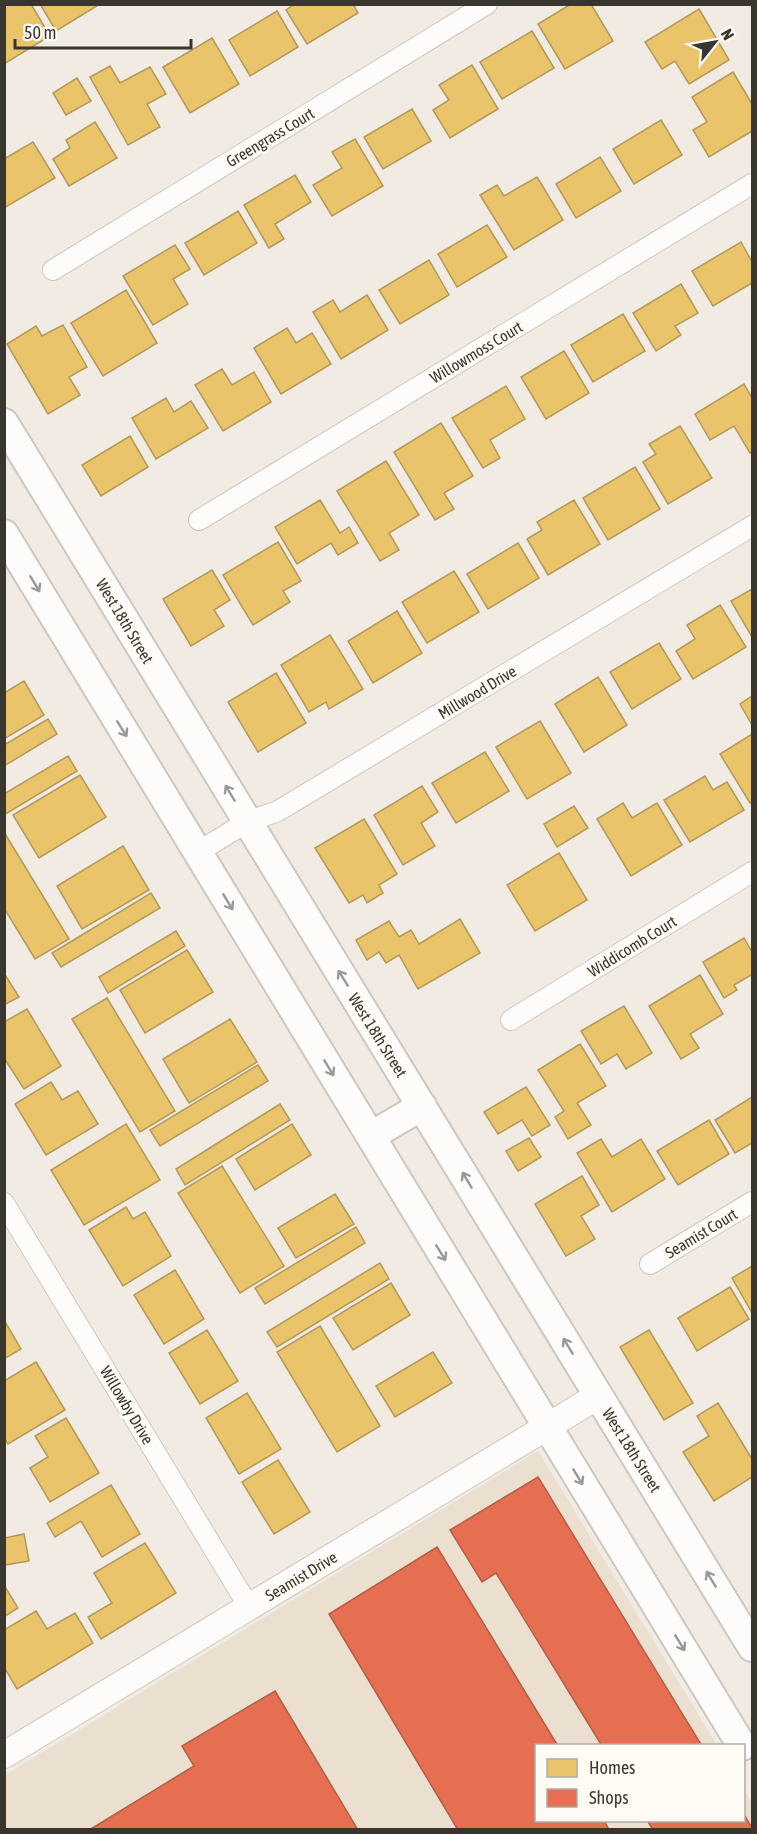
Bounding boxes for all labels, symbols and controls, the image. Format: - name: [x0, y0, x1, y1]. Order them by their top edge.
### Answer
- scale bar: [15, 12, 190, 50]
- north arrow: [685, 12, 745, 72]
- text: 50 m: [24, 22, 56, 43]
- text: N: [718, 26, 738, 43]
- street label: Greengrass Court: [223, 104, 318, 171]
- street label: Willowmoss Court: [427, 317, 526, 387]
- one-way arrow: [29, 575, 41, 592]
- street label: West 18th Street: [93, 575, 158, 667]
- street label: Millwood Drive: [435, 662, 519, 722]
- one-way arrow: [117, 720, 129, 737]
- one-way arrow: [224, 785, 236, 802]
- one-way arrow: [223, 893, 235, 910]
- street label: Widdicomb Court: [585, 912, 680, 980]
- one-way arrow: [336, 970, 348, 987]
- street label: West 18th Street: [345, 990, 411, 1081]
- one-way arrow: [324, 1059, 336, 1076]
- one-way arrow: [460, 1172, 472, 1189]
- street label: Seamist Court: [662, 1204, 741, 1261]
- one-way arrow: [436, 1244, 448, 1261]
- one-way arrow: [561, 1338, 573, 1355]
- street label: Willowby Drive: [96, 1363, 157, 1448]
- street label: West 18th Street: [599, 1405, 665, 1496]
- one-way arrow: [573, 1468, 585, 1485]
- street label: Seamist Drive: [262, 1548, 340, 1604]
- one-way arrow: [705, 1571, 717, 1588]
- one-way arrow: [674, 1634, 686, 1651]
- legend: [535, 1744, 745, 1822]
- text: Homes: [589, 1757, 635, 1778]
- text: Shops: [589, 1787, 629, 1808]

